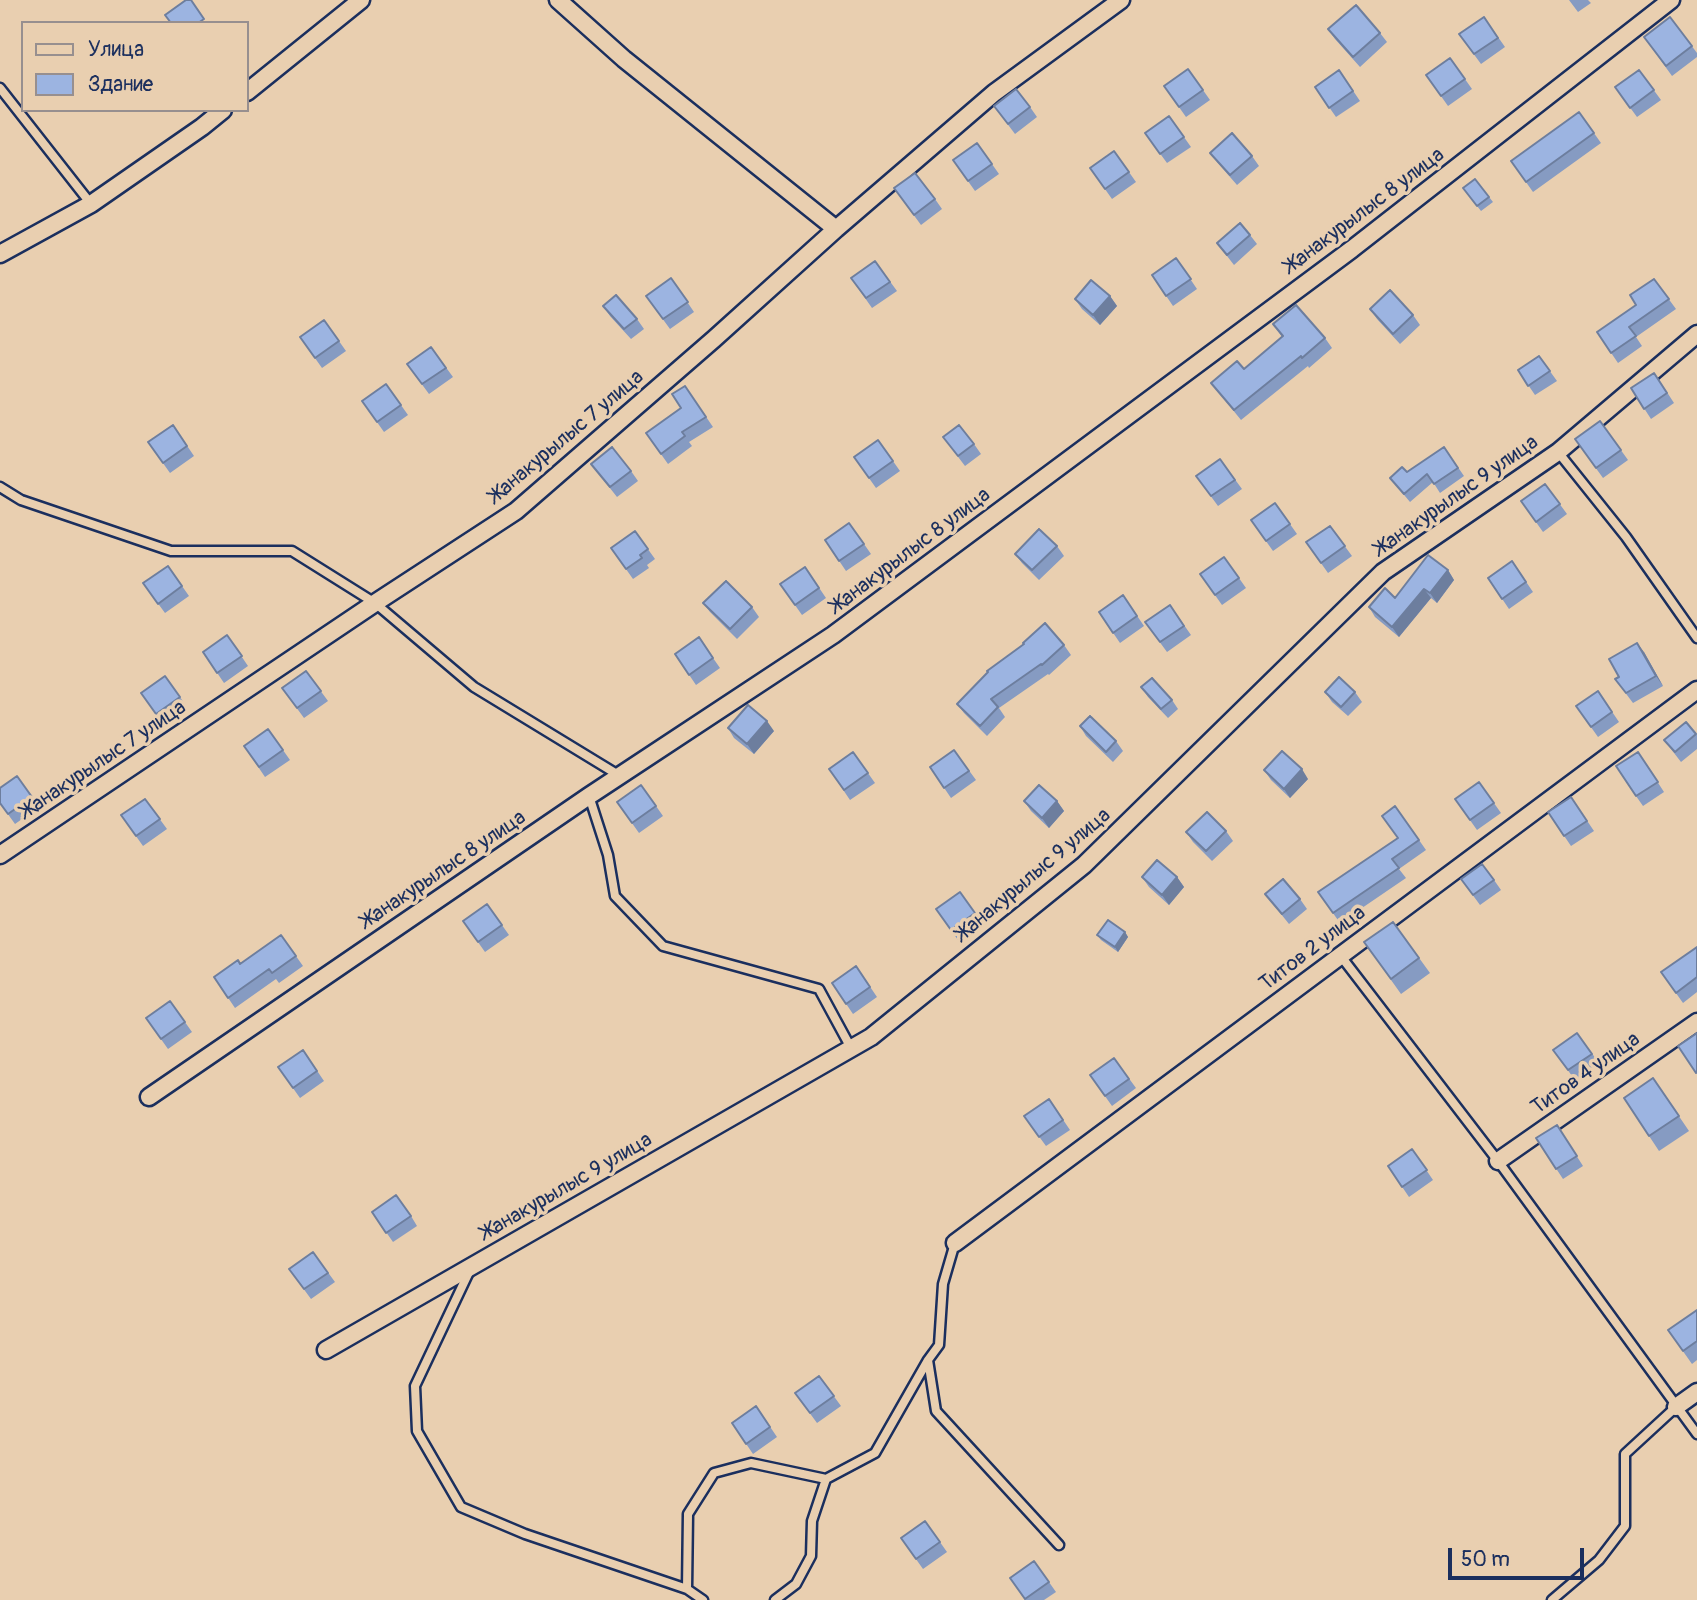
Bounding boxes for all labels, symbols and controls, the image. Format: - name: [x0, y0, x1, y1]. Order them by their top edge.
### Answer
- legend: [21, 21, 248, 112]
- text: Улица: [88, 36, 144, 63]
- text: Здание: [88, 71, 153, 98]
- street label: Жанакурылыс 8 улица: [1280, 143, 1450, 279]
- street label: Жанакурылыс 7 улица: [485, 365, 649, 509]
- street label: Жанакурылыс 9 улица: [1371, 430, 1543, 562]
- street label: Жанакурылыс 8 улица: [826, 483, 996, 619]
- street label: Жанакурылыс 7 улица: [17, 695, 191, 825]
- street label: Жанакурылыс 9 улица: [952, 803, 1116, 947]
- street label: Жанакурылыс 8 улица: [357, 806, 531, 934]
- street label: Титов 2 улица: [1255, 901, 1371, 997]
- street label: Титов 4 улица: [1527, 1027, 1645, 1121]
- street label: Жанакурылыс 9 улица: [477, 1128, 657, 1246]
- scale bar: [1452, 1534, 1588, 1578]
- text: 50 m: [1461, 1546, 1510, 1573]

